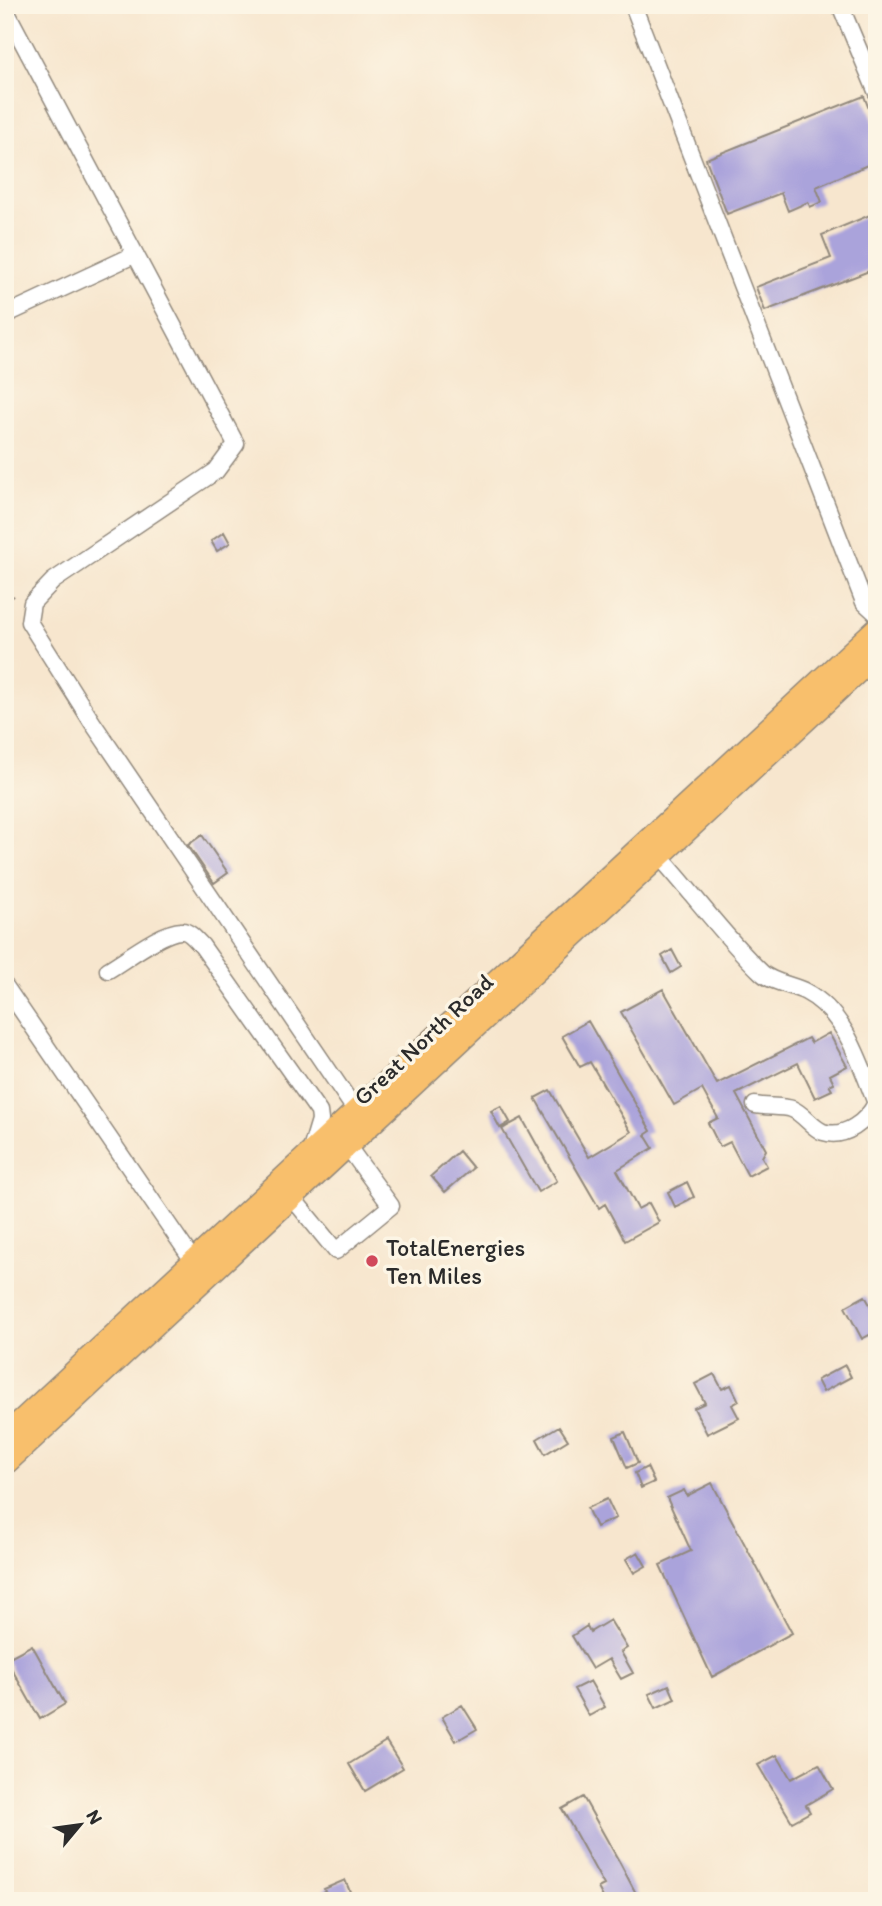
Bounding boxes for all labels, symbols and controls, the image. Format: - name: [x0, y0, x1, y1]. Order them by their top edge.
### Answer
- street label: Great North Road: [347, 967, 499, 1111]
- place label: TotalEnergies Ten Miles: [386, 1233, 525, 1290]
- marker: TotalEnergies Ten Miles: [364, 1253, 380, 1269]
- north arrow: [46, 1790, 116, 1860]
- text: N: [81, 1806, 108, 1828]

